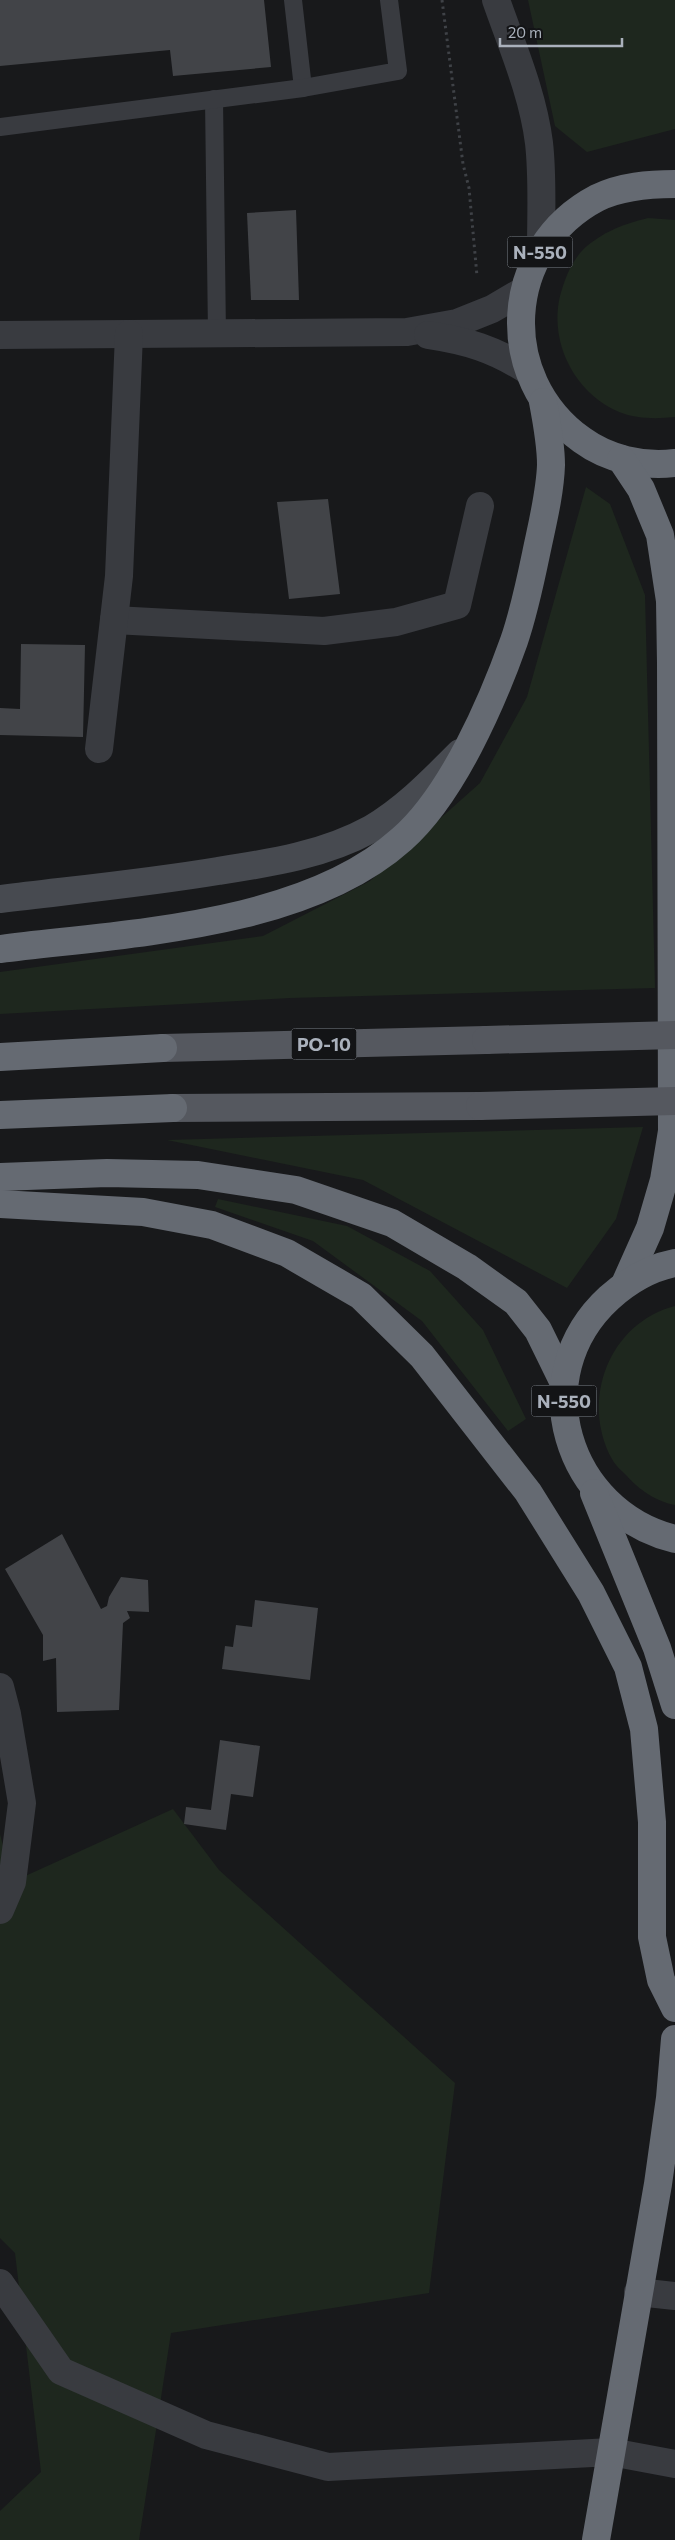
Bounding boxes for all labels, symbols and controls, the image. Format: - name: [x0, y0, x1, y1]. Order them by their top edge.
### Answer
- scale bar: [500, 15, 622, 47]
- text: 20 m: [508, 23, 542, 41]
- road number: N-550: [508, 236, 572, 268]
- road number: PO-10: [292, 1028, 356, 1060]
- road number: N-550: [532, 1385, 596, 1416]

